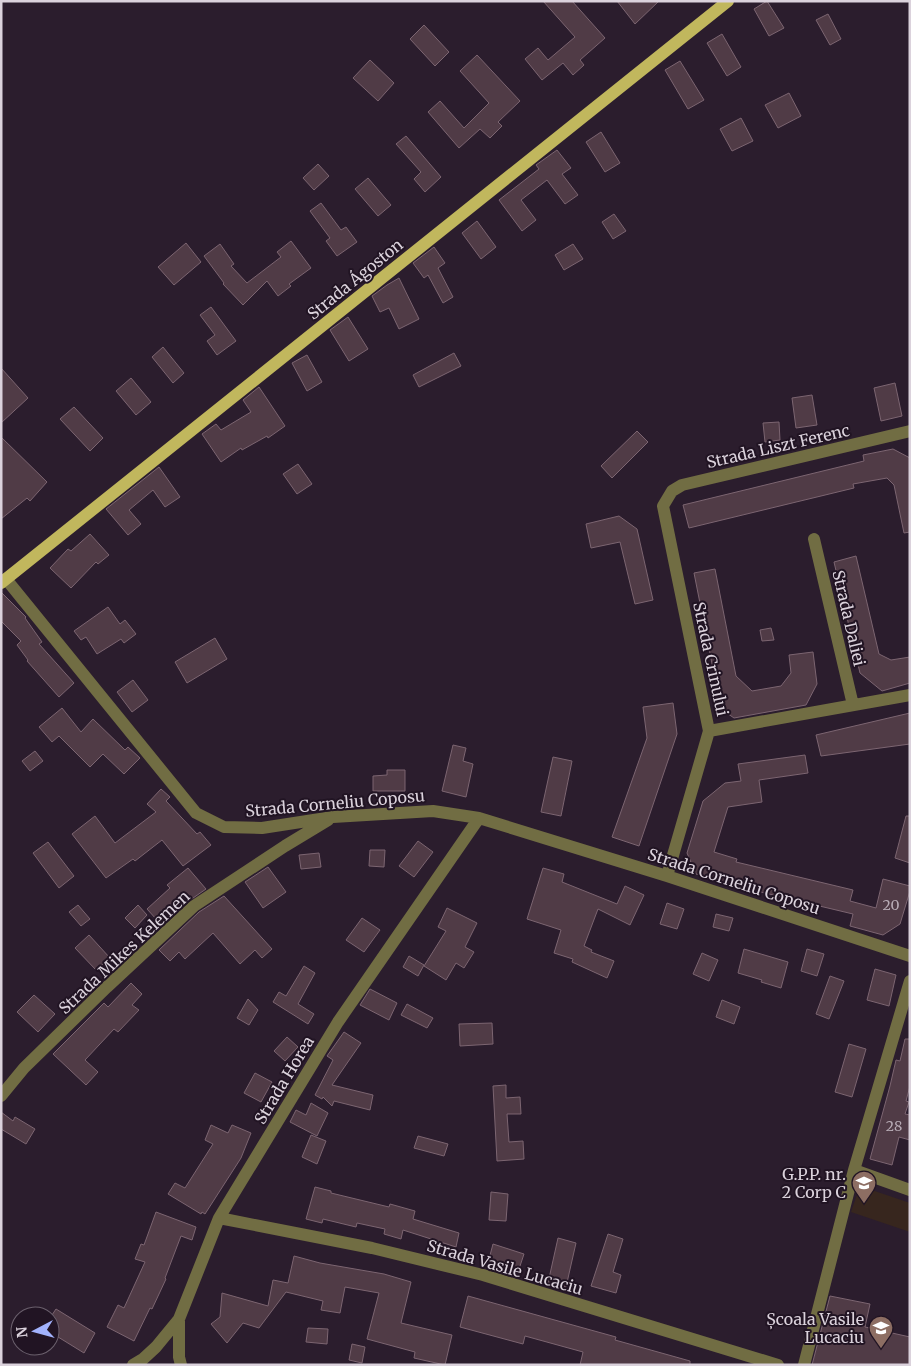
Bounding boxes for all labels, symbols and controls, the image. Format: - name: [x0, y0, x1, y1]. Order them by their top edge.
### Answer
- street label: Strada Ágoston: [303, 234, 407, 324]
- street label: Strada Liszt Ferenc: [704, 420, 852, 472]
- street label: Strada Daliei: [828, 568, 870, 668]
- street label: Strada Crinului: [689, 600, 733, 718]
- street label: Strada Corneliu Coposu: [244, 785, 426, 821]
- street label: Strada Corneliu Coposu: [645, 844, 823, 918]
- street label: Strada Mikes Kelemen: [54, 886, 194, 1018]
- house number: 20: [882, 896, 900, 914]
- street label: Strada Horea: [250, 1032, 318, 1128]
- house number: 28: [886, 1117, 902, 1135]
- place label: G.P.P. nr. 2 Corp C: [782, 1164, 846, 1202]
- school or university icon: G.P.P. nr. 2 Corp C: [851, 1170, 877, 1204]
- street label: Strada Vasile Lucaciu: [425, 1235, 585, 1299]
- north arrow: [10, 1306, 60, 1356]
- place label: Școala Vasile Lucaciu: [766, 1309, 864, 1347]
- school or university icon: Școala Vasile Lucaciu: [868, 1315, 894, 1349]
- text: N: [13, 1326, 32, 1339]

